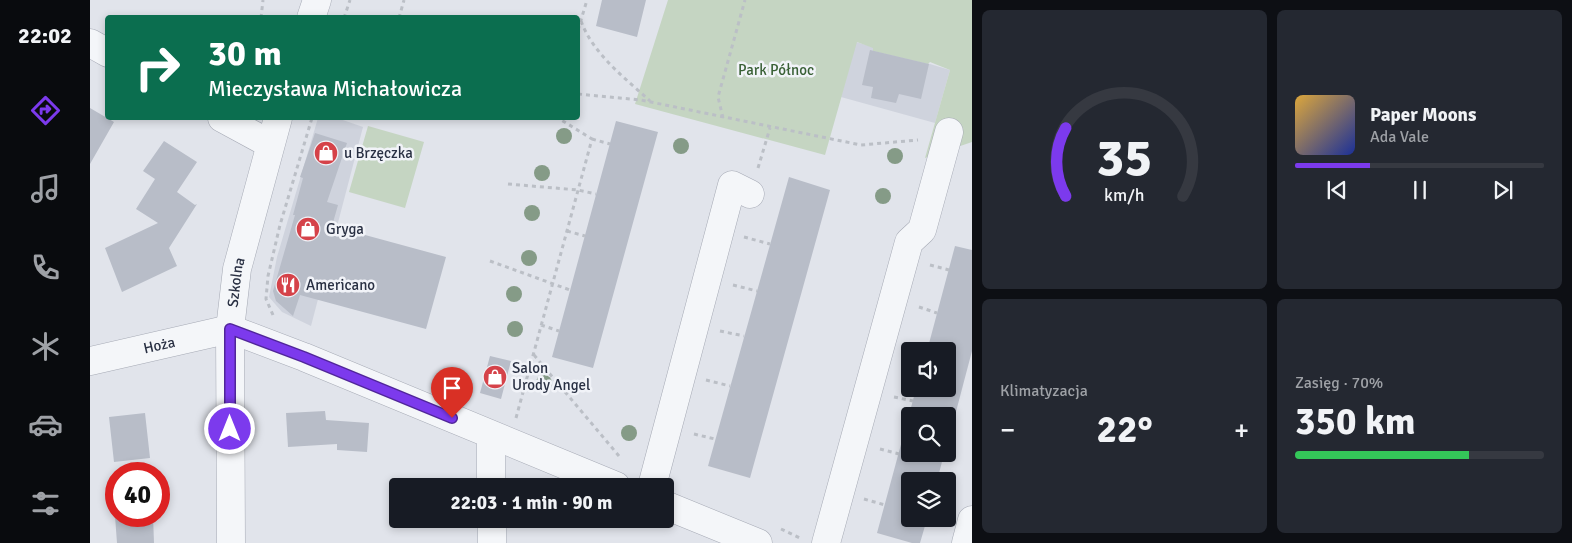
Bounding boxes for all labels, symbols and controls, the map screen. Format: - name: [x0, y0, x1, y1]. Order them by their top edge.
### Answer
- text: 22:02: [18, 22, 72, 49]
- text: 30 m: [208, 32, 282, 75]
- icon: right: [125, 35, 190, 100]
- park label: Park Północ: [738, 61, 814, 79]
- text: Mieczysława Michałowicza: [208, 75, 462, 102]
- icon: directions: [28, 93, 63, 128]
- text: Paper Moons: [1370, 103, 1476, 127]
- text: 35: [1096, 126, 1153, 190]
- text: Ada Vale: [1370, 127, 1429, 147]
- shop icon: u Brzęczka: [313, 140, 339, 166]
- place label: u Brzęczka: [344, 144, 413, 162]
- icon: music: [28, 171, 63, 206]
- icon: previous: [1323, 176, 1351, 204]
- icon: pause: [1406, 176, 1434, 204]
- icon: next: [1489, 176, 1517, 204]
- text: km/h: [1104, 184, 1145, 206]
- shop icon: Gryga: [295, 216, 321, 242]
- place label: Gryga: [326, 220, 364, 238]
- icon: phone: [28, 250, 63, 285]
- street label: Szkolna: [224, 255, 249, 308]
- restaurant icon: Americano: [275, 272, 301, 298]
- place label: Americano: [306, 276, 375, 294]
- icon: climate: [28, 329, 63, 364]
- street label: Hoża: [142, 333, 177, 358]
- map controls: [901, 342, 956, 527]
- button: sound: [901, 342, 956, 397]
- place label: Salon Urody Angel: [512, 359, 591, 394]
- shop icon: Salon Urody Angel: [482, 364, 508, 390]
- pin: [431, 367, 473, 418]
- text: Zasięg · 70%: [1295, 373, 1383, 393]
- icon: arrive: [438, 374, 466, 402]
- text: Klimatyzacja: [1000, 381, 1088, 401]
- text: 350 km: [1295, 398, 1416, 445]
- position arrow: [203, 402, 255, 454]
- text: 22°: [1096, 406, 1153, 453]
- icon: car: [28, 407, 63, 442]
- button: search: [901, 407, 956, 462]
- text: −: [1000, 413, 1015, 447]
- text: +: [1234, 413, 1249, 447]
- speed limit sign: 40: [105, 462, 170, 527]
- button: layers: [901, 472, 956, 527]
- icon: filters: [28, 486, 63, 521]
- text: 22:03 · 1 min · 90 m: [451, 491, 612, 515]

